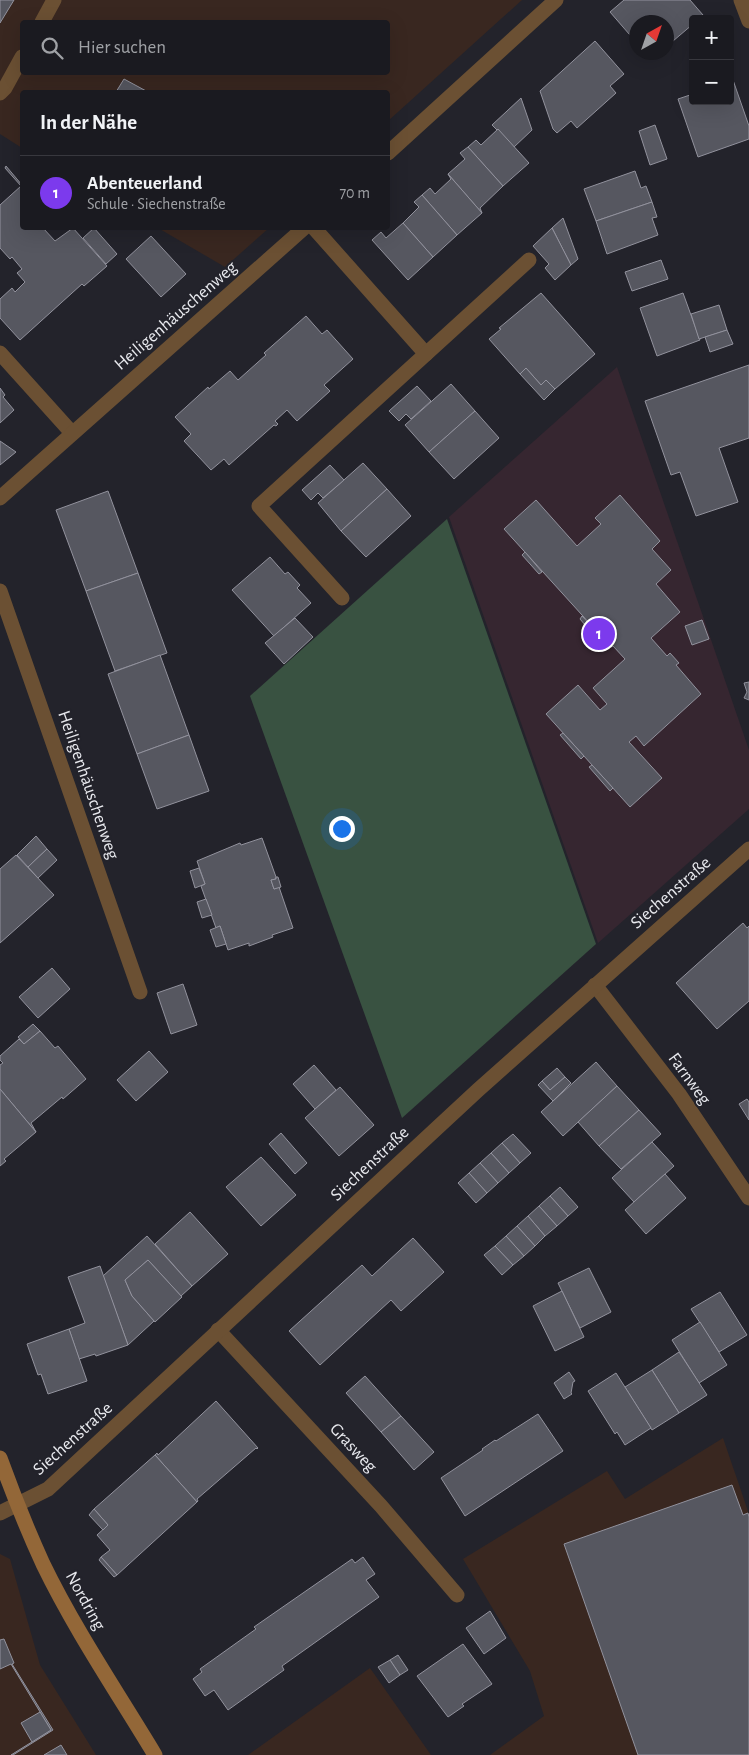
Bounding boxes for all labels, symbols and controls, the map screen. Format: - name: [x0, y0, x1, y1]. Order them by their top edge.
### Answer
- north arrow: [629, 15, 674, 60]
- map controls: [689, 15, 734, 105]
- button: +: [689, 15, 734, 60]
- search box: [20, 20, 390, 75]
- icon: search: [38, 34, 66, 62]
- text: Hier suchen: [78, 38, 166, 57]
- button: −: [689, 60, 734, 105]
- text: In der Nähe: [40, 112, 137, 133]
- text: Abenteuerland: [87, 174, 202, 193]
- text: 1: [53, 185, 59, 201]
- text: 70 m: [339, 185, 370, 201]
- text: Schule · Siechenstraße: [87, 196, 226, 212]
- street label: Heiligenhäuschenweg: [111, 258, 241, 374]
- pin: 1: [583, 615, 615, 653]
- street label: Heiligenhäuschenweg: [54, 709, 122, 862]
- your location: [329, 816, 355, 842]
- street label: Siechenstraße: [627, 854, 715, 932]
- street label: Farnweg: [664, 1050, 714, 1108]
- street label: Siechenstraße: [327, 1123, 413, 1205]
- street label: Siechenstraße: [30, 1399, 116, 1479]
- street label: Grasweg: [326, 1420, 380, 1476]
- street label: Nordring: [62, 1569, 108, 1634]

